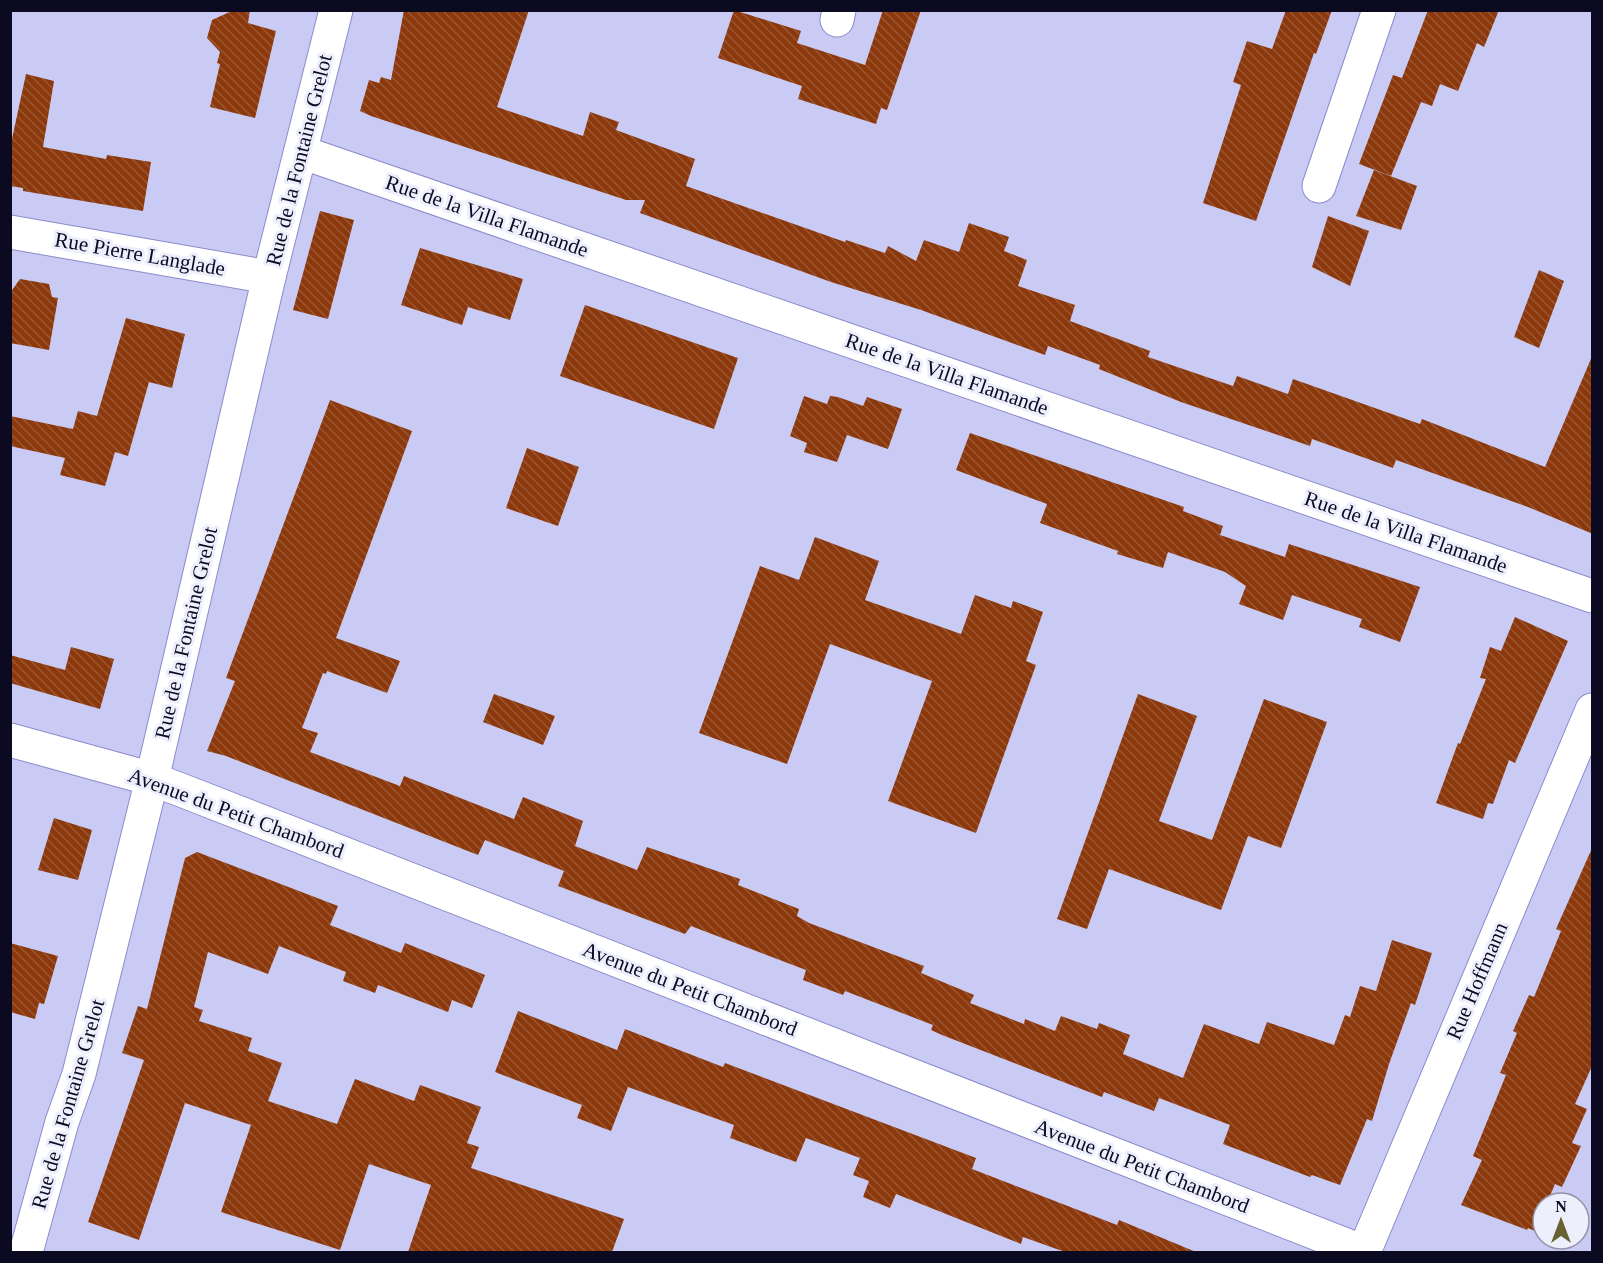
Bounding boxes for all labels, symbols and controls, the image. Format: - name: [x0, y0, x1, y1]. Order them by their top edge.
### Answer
- street label: Rue de la Fontaine Grelot: [261, 52, 337, 268]
- street label: Rue de la Villa Flamande: [382, 170, 592, 262]
- street label: Rue Pierre Langlade: [53, 227, 227, 281]
- street label: Rue de la Villa Flamande: [842, 328, 1052, 420]
- street label: Rue de la Villa Flamande: [1301, 486, 1511, 578]
- street label: Rue de la Fontaine Grelot: [150, 524, 222, 741]
- street label: Avenue du Petit Chambord: [125, 763, 348, 863]
- street label: Rue Hoffmann: [1442, 918, 1513, 1043]
- street label: Avenue du Petit Chambord: [579, 937, 801, 1041]
- street label: Rue de la Fontaine Grelot: [27, 996, 109, 1212]
- street label: Avenue du Petit Chambord: [1031, 1114, 1253, 1218]
- north arrow: [1531, 1191, 1591, 1251]
- text: N: [1555, 1198, 1567, 1215]

